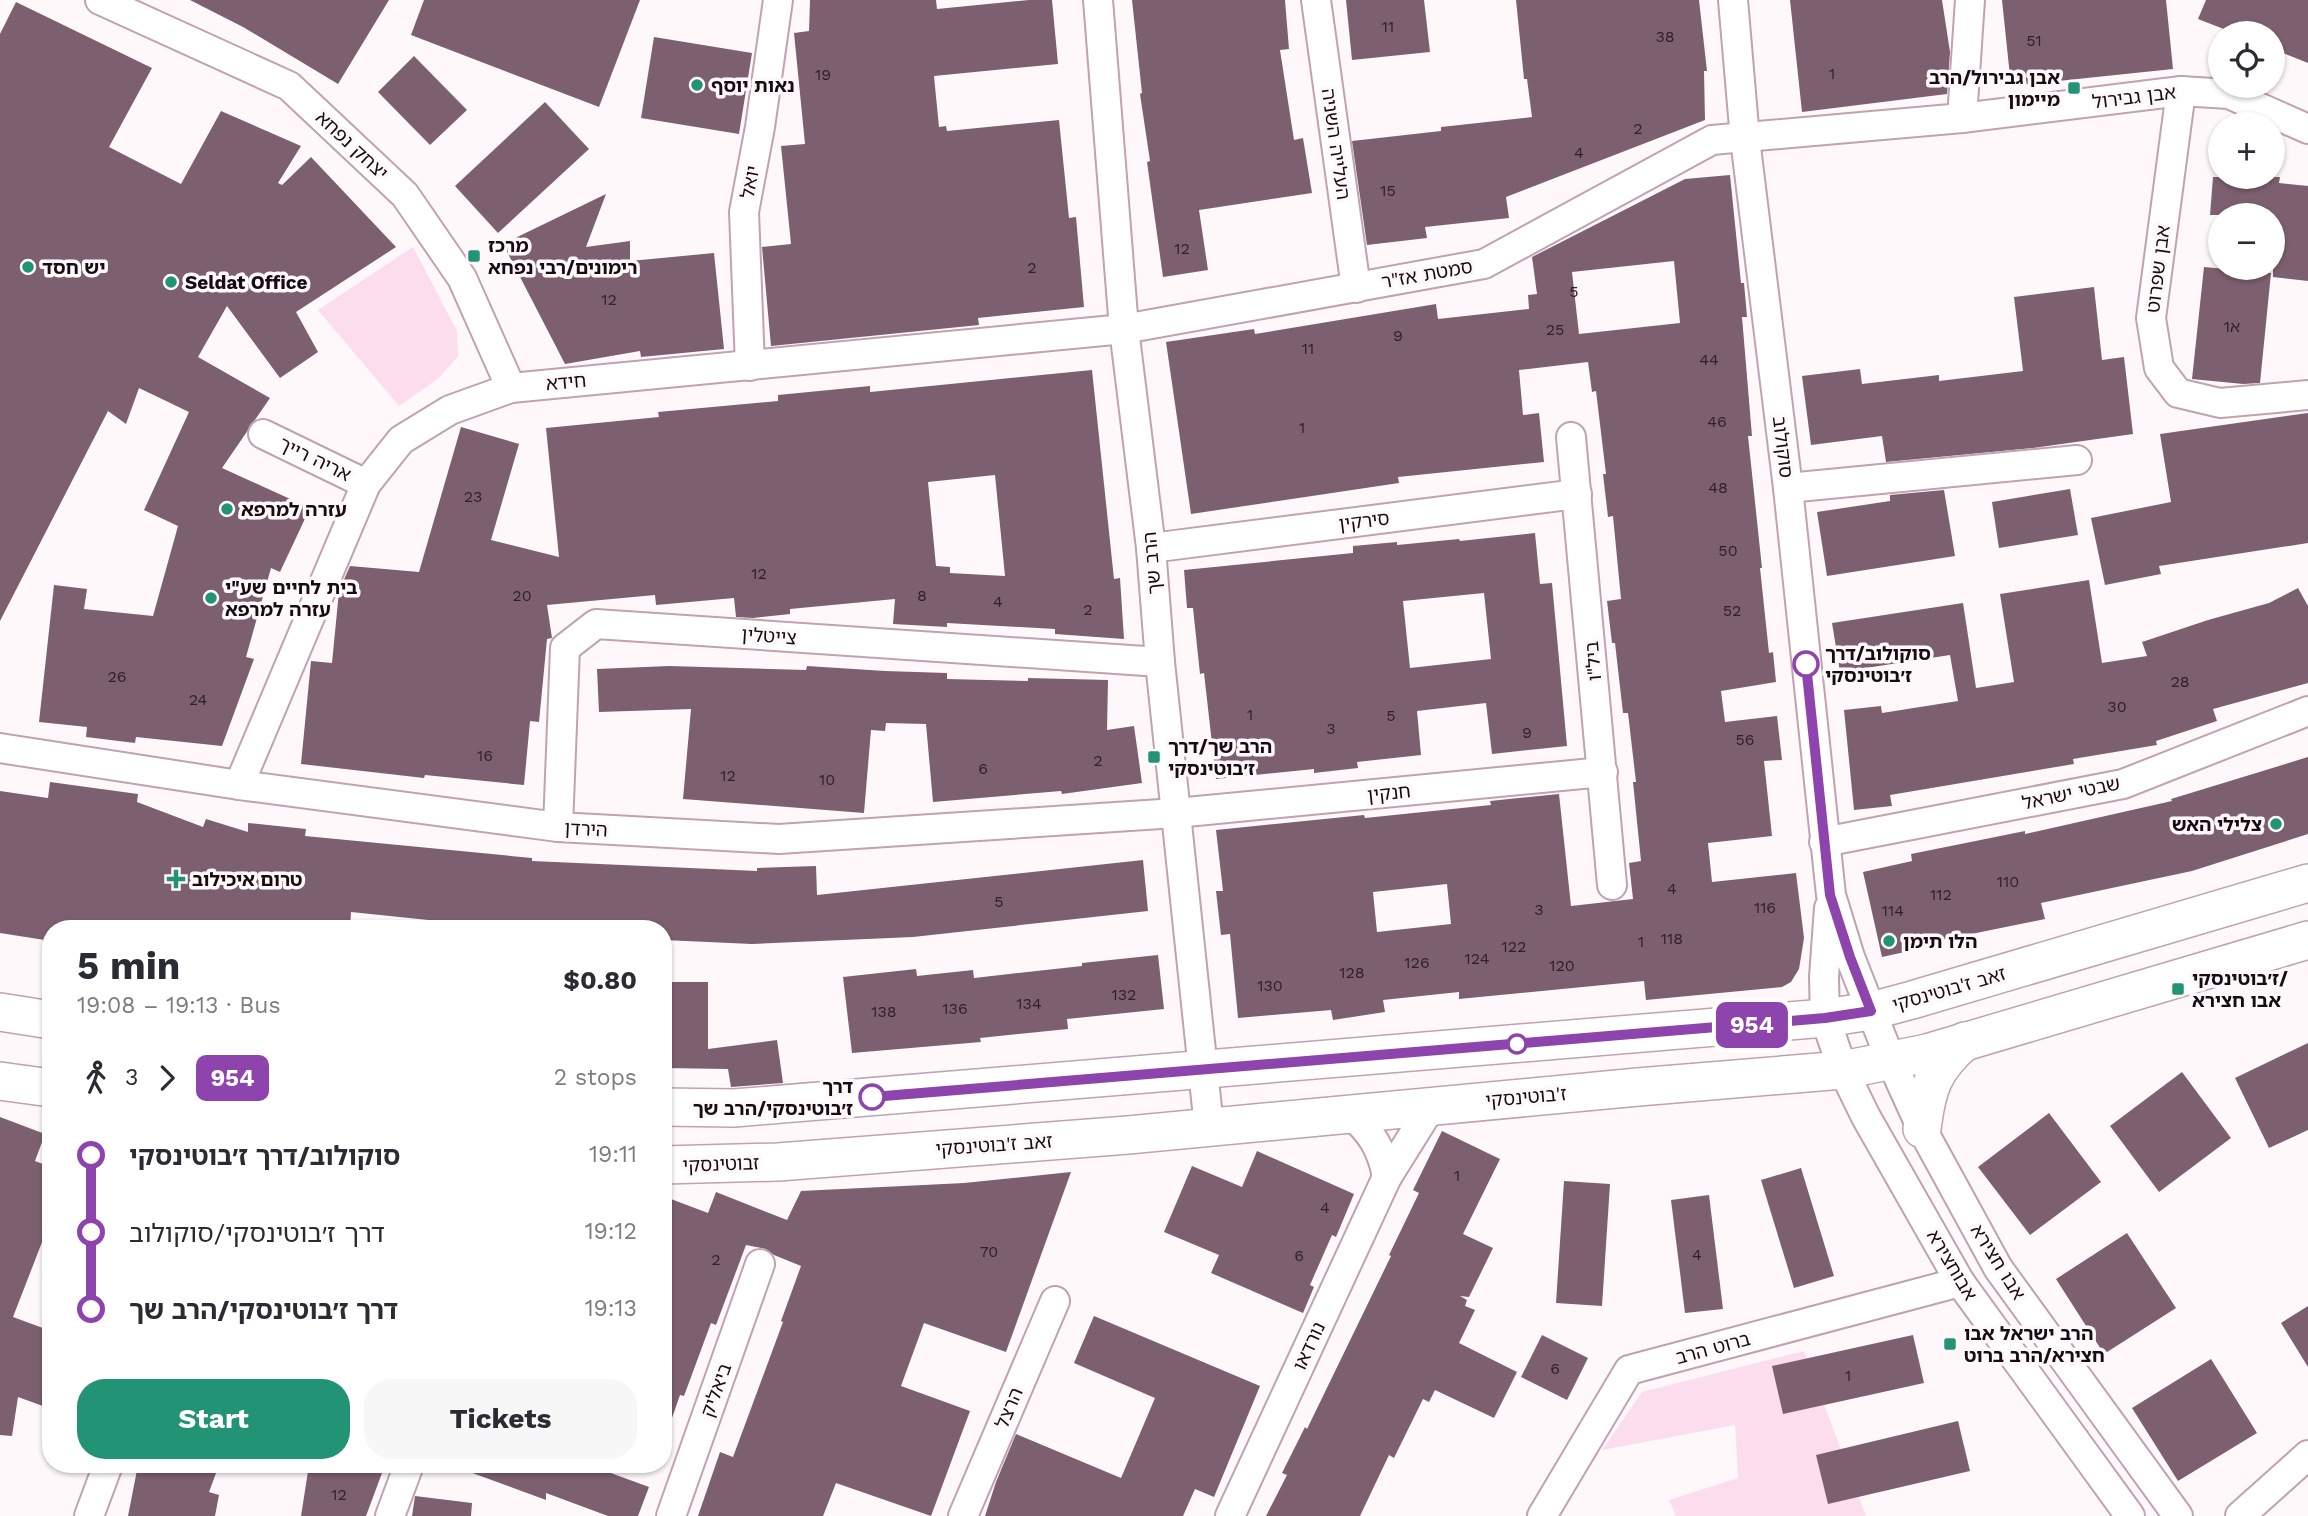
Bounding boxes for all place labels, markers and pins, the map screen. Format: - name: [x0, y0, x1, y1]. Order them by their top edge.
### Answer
- place label: אבן גבירול/הרב מיימון: [1929, 66, 2060, 111]
- place label: נאות יוסף: [711, 74, 795, 97]
- marker: נאות יוסף: [689, 77, 705, 93]
- marker: אבן גבירול/הרב מיימון: [2066, 80, 2082, 96]
- place label: מרכז רימונים/רבי נפחא: [488, 234, 637, 279]
- marker: מרכז רימונים/רבי נפחא: [466, 248, 482, 264]
- place label: יש חסד: [42, 256, 106, 279]
- marker: יש חסד: [20, 259, 36, 275]
- place label: Seldat Office: [185, 271, 308, 294]
- marker: Seldat Office: [163, 274, 179, 290]
- place label: עזרה למרפא: [241, 498, 347, 521]
- marker: עזרה למרפא: [219, 501, 235, 517]
- place label: בית לחיים שע"י עזרה למרפא: [225, 576, 358, 621]
- marker: בית לחיים שע"י עזרה למרפא: [203, 590, 219, 606]
- place label: סוקולוב/דרך ז׳בוטינסקי: [1825, 642, 1931, 687]
- marker: סוקולוב/דרך ז׳בוטינסקי: [1793, 651, 1819, 677]
- place label: הרב שך/דרך ז׳בוטינסקי: [1168, 735, 1272, 780]
- marker: הרב שך/דרך ז׳בוטינסקי: [1146, 749, 1162, 765]
- place label: צלילי האש: [2172, 813, 2262, 836]
- marker: צלילי האש: [2268, 816, 2284, 832]
- place label: טרום איכילוב: [192, 868, 303, 891]
- marker: טרום איכילוב: [166, 869, 186, 889]
- place label: הלו תימן: [1903, 930, 1977, 953]
- marker: הלו תימן: [1881, 933, 1897, 949]
- place label: ז׳בוטינסקי/ אבו חצירא: [2192, 967, 2288, 1012]
- marker: ז׳בוטינסקי/ אבו חצירא: [2170, 981, 2186, 997]
- unlabelled marker: [1507, 1034, 1527, 1054]
- place label: דרך ז׳בוטינסקי/הרב שך: [693, 1075, 853, 1120]
- marker: דרך ז׳בוטינסקי/הרב שך: [859, 1084, 885, 1110]
- place label: הרב ישראל אבו חצירא/הרב ברוט: [1964, 1322, 2105, 1367]
- marker: הרב ישראל אבו חצירא/הרב ברוט: [1942, 1336, 1958, 1352]

